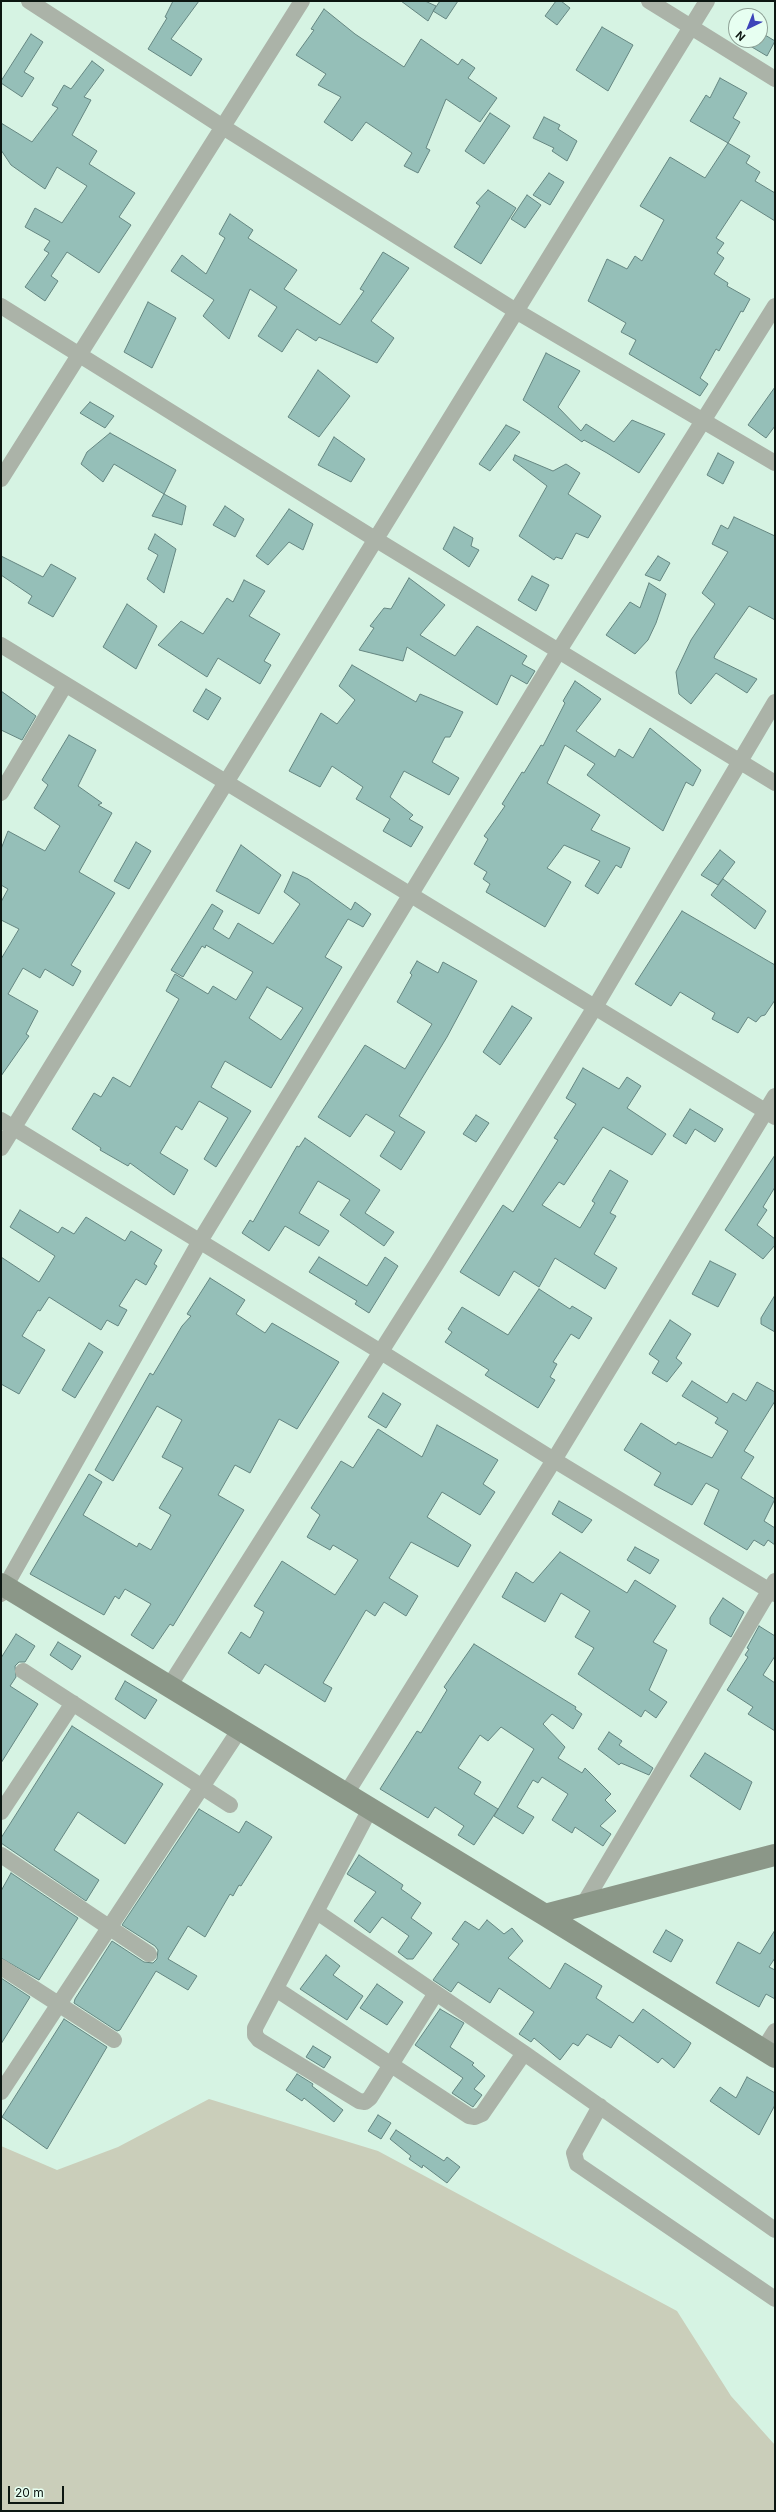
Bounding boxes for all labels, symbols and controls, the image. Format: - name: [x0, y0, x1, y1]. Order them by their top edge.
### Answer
- north arrow: [728, 8, 768, 48]
- text: N: [733, 28, 748, 44]
- scale bar: [10, 2478, 66, 2504]
- text: 20 m: [15, 2485, 44, 2500]

